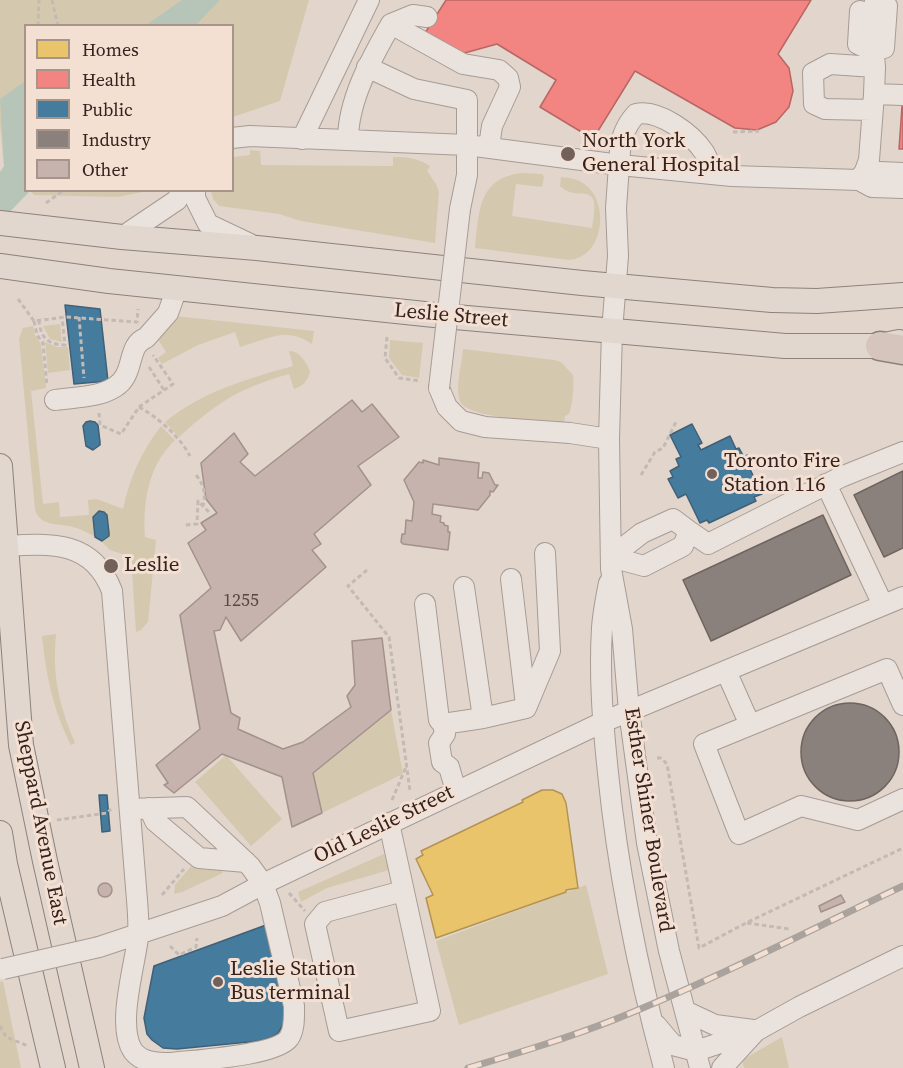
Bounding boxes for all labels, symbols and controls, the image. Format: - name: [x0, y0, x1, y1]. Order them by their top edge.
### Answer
- legend: [24, 24, 234, 192]
- text: Homes: [82, 37, 139, 62]
- text: Health: [82, 67, 136, 92]
- text: Public: [82, 97, 133, 122]
- text: Industry: [82, 127, 151, 152]
- place label: North York General Hospital: [582, 129, 740, 179]
- marker: North York General Hospital: [559, 145, 577, 163]
- text: Other: [82, 157, 128, 182]
- street label: Leslie Street: [393, 298, 509, 334]
- place label: Toronto Fire Station 116: [724, 449, 840, 499]
- marker: Toronto Fire Station 116: [705, 467, 719, 481]
- place label: Leslie: [124, 553, 179, 579]
- marker: Leslie: [102, 557, 120, 575]
- house number: 1255: [223, 590, 259, 612]
- street label: Esther Shiner Boulevard: [618, 706, 678, 934]
- street label: Sheppard Avenue East: [8, 719, 72, 927]
- street label: Old Leslie Street: [310, 780, 458, 870]
- place label: Leslie Station Bus terminal: [230, 957, 356, 1007]
- marker: Leslie Station Bus terminal: [211, 975, 225, 989]

